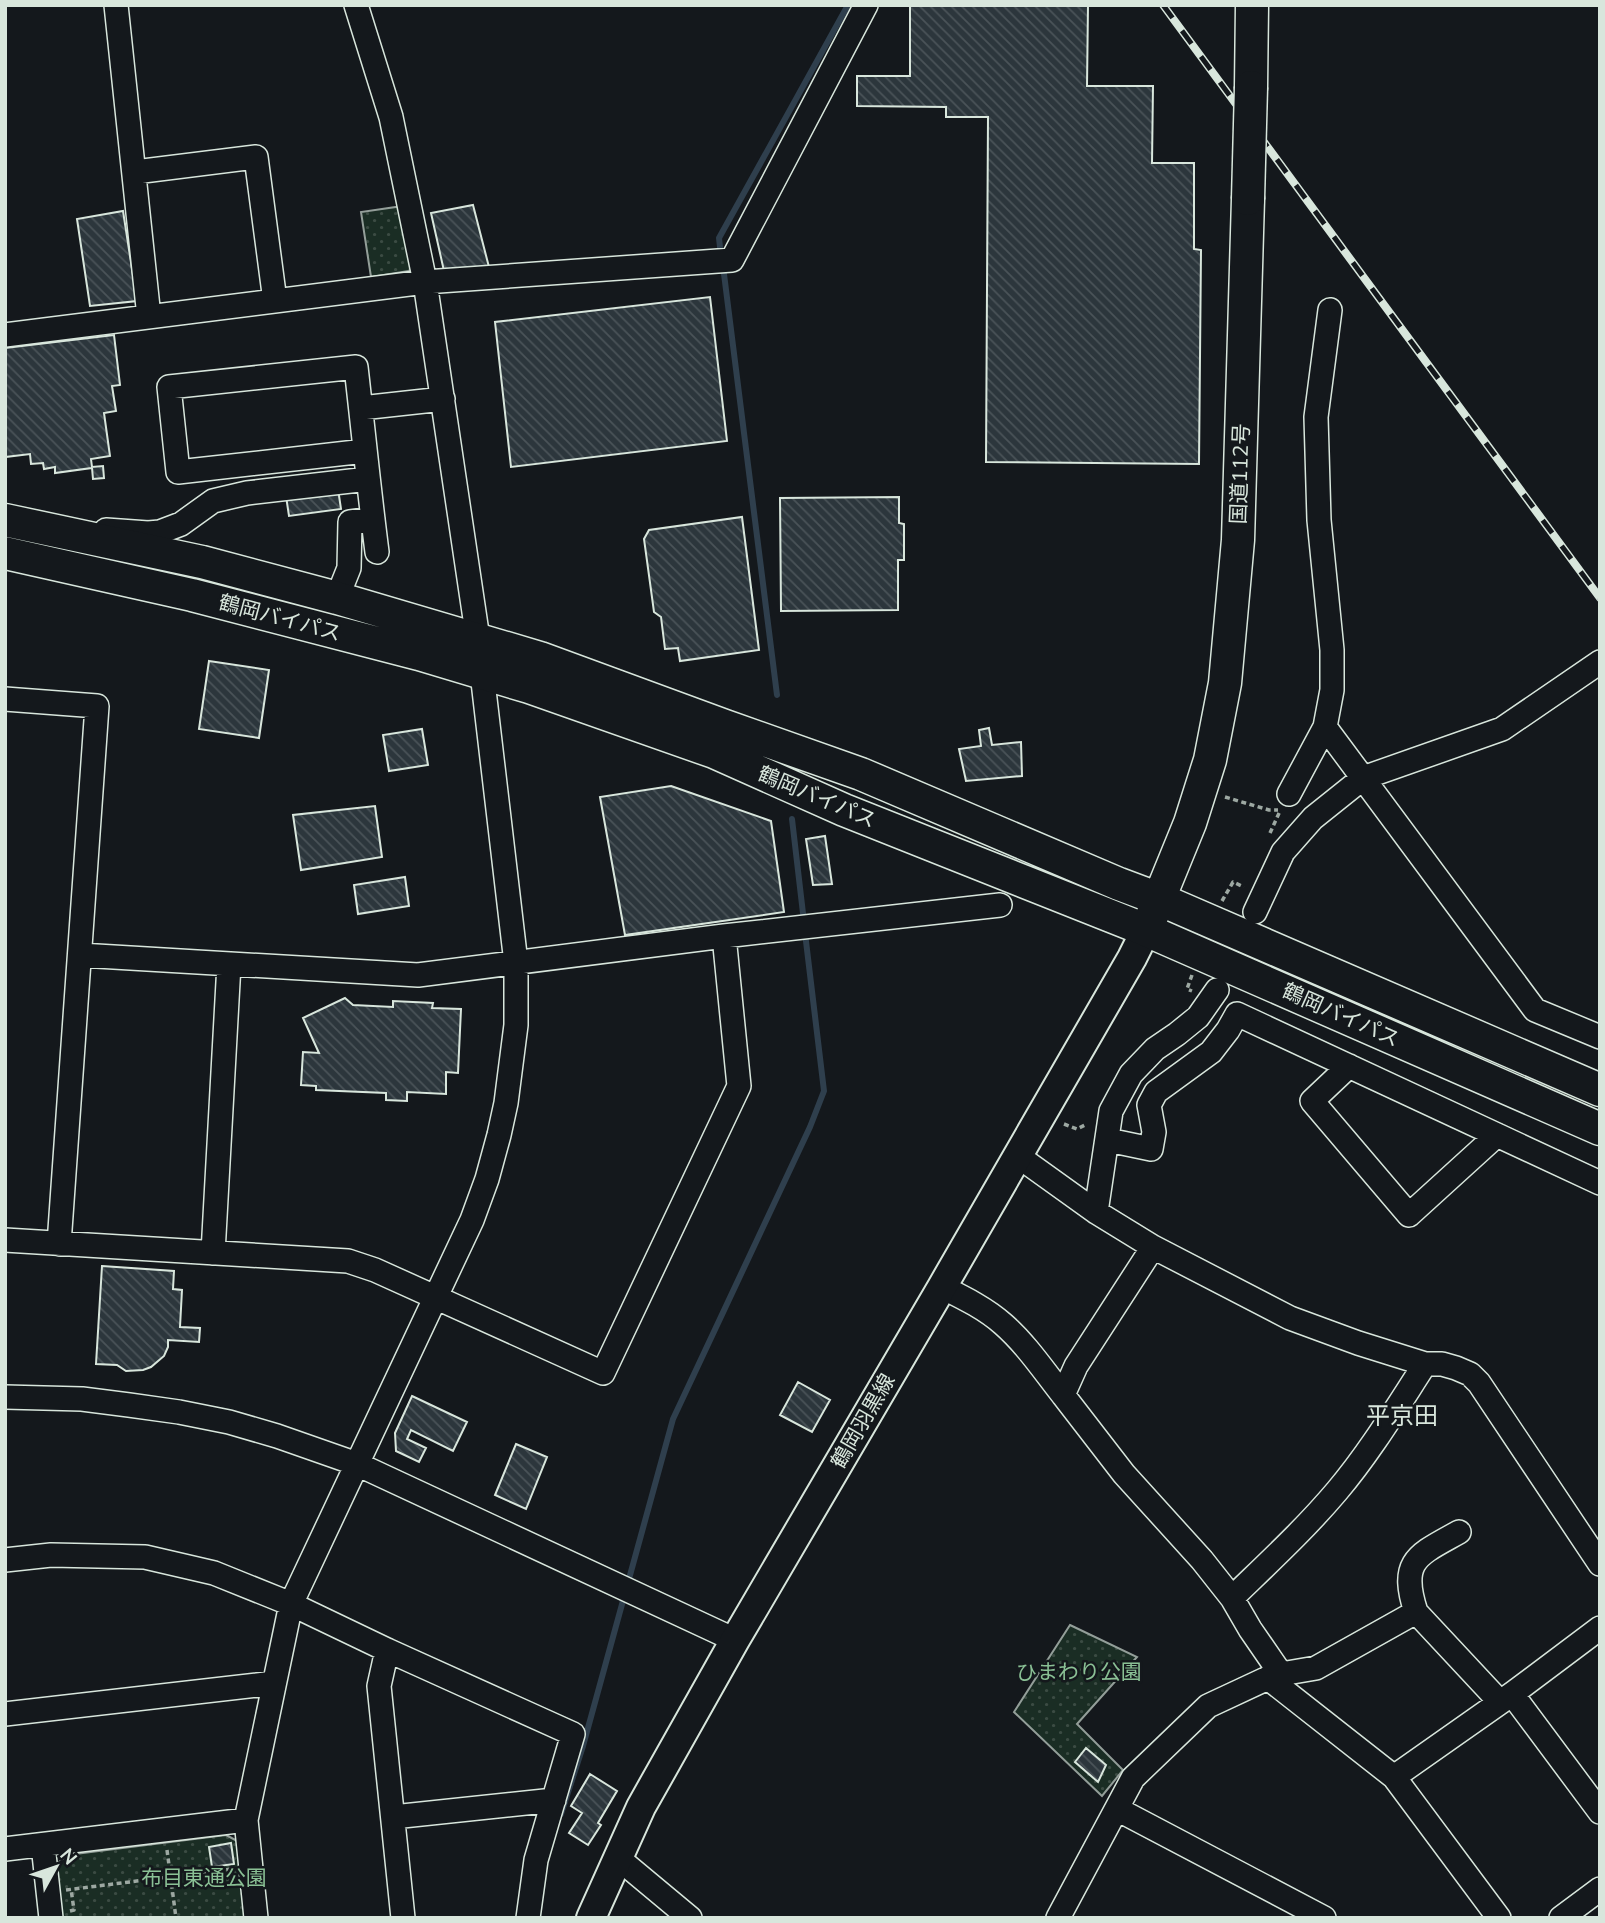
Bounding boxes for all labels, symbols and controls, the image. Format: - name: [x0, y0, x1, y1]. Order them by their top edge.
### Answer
- street label: 国道112号: [1224, 423, 1256, 525]
- street label: 鶴岡バイパス: [216, 588, 344, 648]
- street label: 鶴岡バイパス: [754, 760, 880, 834]
- street label: 鶴岡バイパス: [1278, 977, 1404, 1053]
- street label: 鶴岡羽黒線: [825, 1369, 901, 1473]
- district label: 平京田: [1366, 1400, 1438, 1432]
- park label: ひまわり公園: [1016, 1658, 1142, 1686]
- north arrow: [21, 1832, 91, 1902]
- text: N: [54, 1843, 83, 1871]
- park label: 布目東通公園: [141, 1864, 267, 1892]

